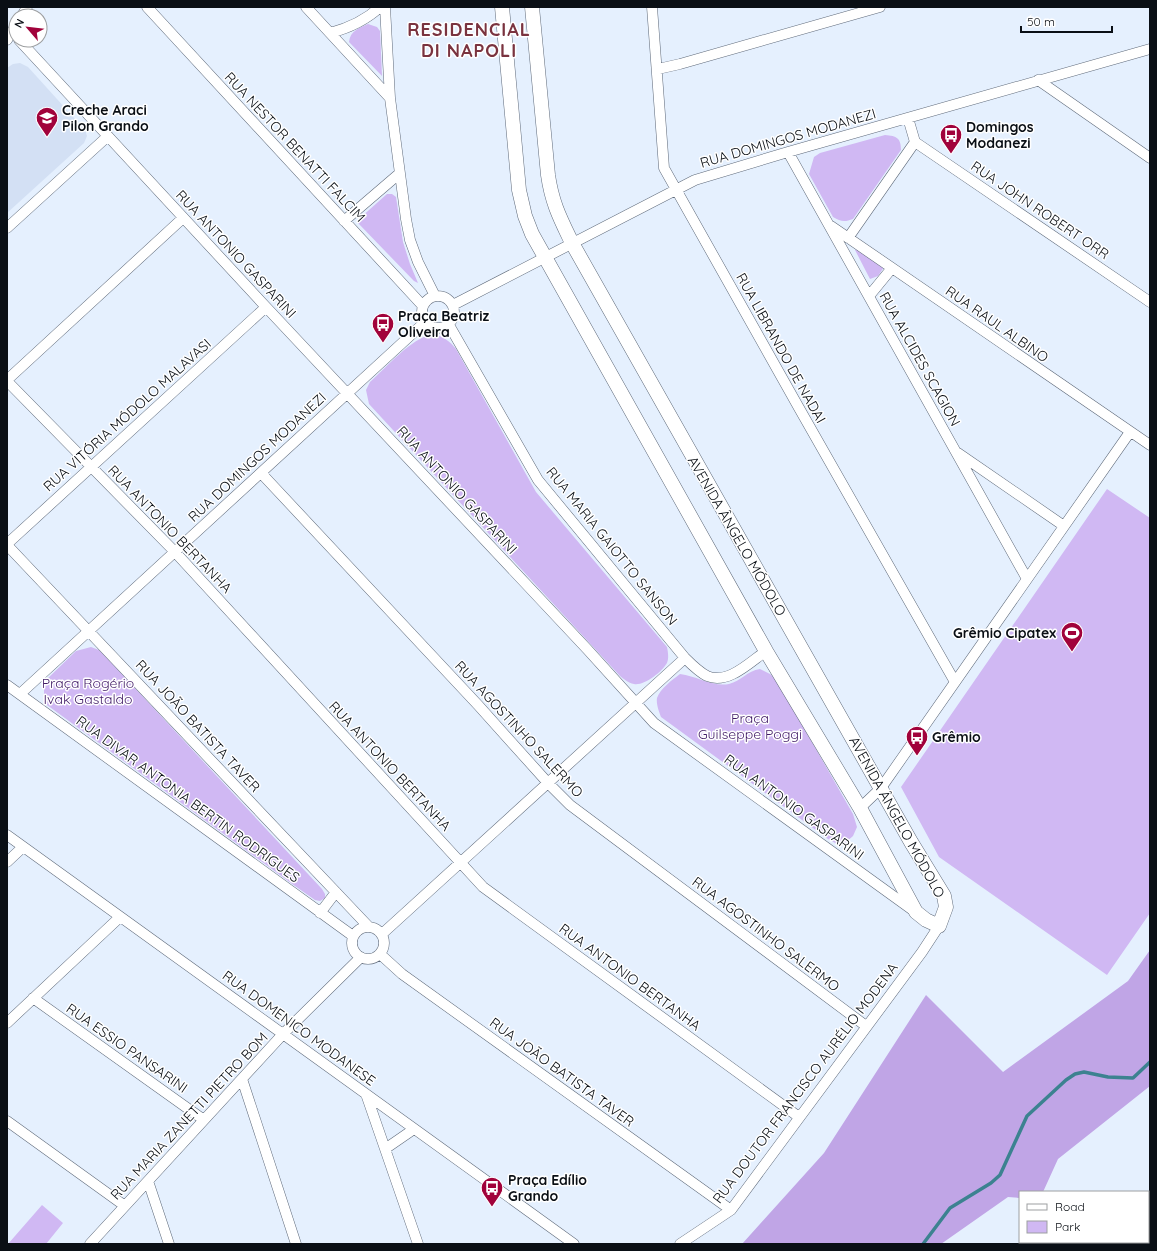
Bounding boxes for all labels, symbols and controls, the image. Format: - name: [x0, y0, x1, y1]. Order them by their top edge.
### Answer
- north arrow: [8, 8, 48, 48]
- scale bar: [1021, 8, 1112, 34]
- text: 50 m: [1027, 14, 1055, 29]
- text: N: [11, 16, 27, 30]
- district label: RESIDENCIAL DI NAPOLI: [407, 18, 531, 62]
- street label: RUA NESTOR BENATTI FALCIM: [221, 68, 369, 226]
- place label: Creche Araci Pilon Grando: [62, 101, 149, 135]
- street label: RUA DOMINGOS MODANEZI: [698, 104, 878, 172]
- school or university icon: Creche Araci Pilon Grando: [34, 105, 60, 138]
- place label: Domingos Modanezi: [966, 118, 1034, 152]
- bus stop icon: Domingos Modanezi: [938, 122, 964, 155]
- street label: RUA JOHN ROBERT ORR: [967, 157, 1113, 263]
- street label: RUA ANTONIO GASPARINI: [172, 186, 300, 322]
- street label: RUA LIBRANDO DE NADAI: [732, 270, 830, 426]
- street label: RUA RAUL ALBINO: [942, 282, 1052, 366]
- street label: RUA ALCIDES SCAGION: [876, 289, 964, 429]
- place label: Praça Beatriz Oliveira: [398, 307, 490, 341]
- bus stop icon: Praça Beatriz Oliveira: [370, 311, 396, 344]
- street label: RUA VITÓRIA MÓDOLO MALAVASI: [39, 335, 215, 495]
- street label: RUA DOMINGOS MODANEZI: [184, 388, 330, 526]
- street label: RUA ANTONIO GASPARINI: [393, 422, 521, 558]
- street label: AVENIDA ÂNGELO MÓDOLO: [684, 453, 790, 619]
- street label: RUA ANTONIO BERTANHA: [104, 461, 236, 597]
- street label: RUA MARIA GAIOTTO SANSON: [542, 463, 682, 629]
- sports icon: Grêmio Cipatex: [1059, 620, 1085, 653]
- place label: Grêmio Cipatex: [953, 624, 1056, 642]
- street label: RUA JOÃO BATISTA TAVER: [132, 656, 264, 796]
- street label: RUA AGOSTINHO SALERMO: [451, 657, 587, 801]
- park label: Praça Rogério Ivak Gastaldo: [42, 674, 134, 708]
- street label: RUA ANTONIO BERTANHA: [325, 697, 455, 835]
- park label: Praça Guilseppe Poggi: [698, 709, 802, 743]
- street label: RUA DIVAR ANTONIA BERTIN RODRIGUES: [73, 712, 303, 886]
- bus stop icon: Grêmio: [904, 724, 930, 757]
- place label: Grêmio: [932, 728, 981, 746]
- street label: AVENIDA ÂNGELO MÓDOLO: [845, 733, 949, 901]
- street label: RUA ANTONIO GASPARINI: [721, 750, 867, 864]
- street label: RUA AGOSTINHO SALERMO: [689, 873, 844, 996]
- street label: RUA ANTONIO BERTANHA: [556, 920, 704, 1034]
- street label: RUA DOUTOR FRANCISCO AURÉLIO MODENA: [708, 959, 902, 1207]
- street label: RUA DOMENICO MODANESE: [219, 966, 379, 1090]
- street label: RUA ESSIO PANSARINI: [63, 999, 191, 1097]
- street label: RUA JOÃO BATISTA TAVER: [486, 1013, 638, 1131]
- street label: RUA MARIA ZANETTI PIETRO BOM: [106, 1028, 272, 1204]
- place label: Praça Edílio Grando: [508, 1171, 587, 1205]
- bus stop icon: Praça Edílio Grando: [479, 1175, 505, 1208]
- legend: [1019, 1191, 1149, 1243]
- text: Road: [1055, 1199, 1085, 1214]
- text: Park: [1055, 1219, 1080, 1234]

